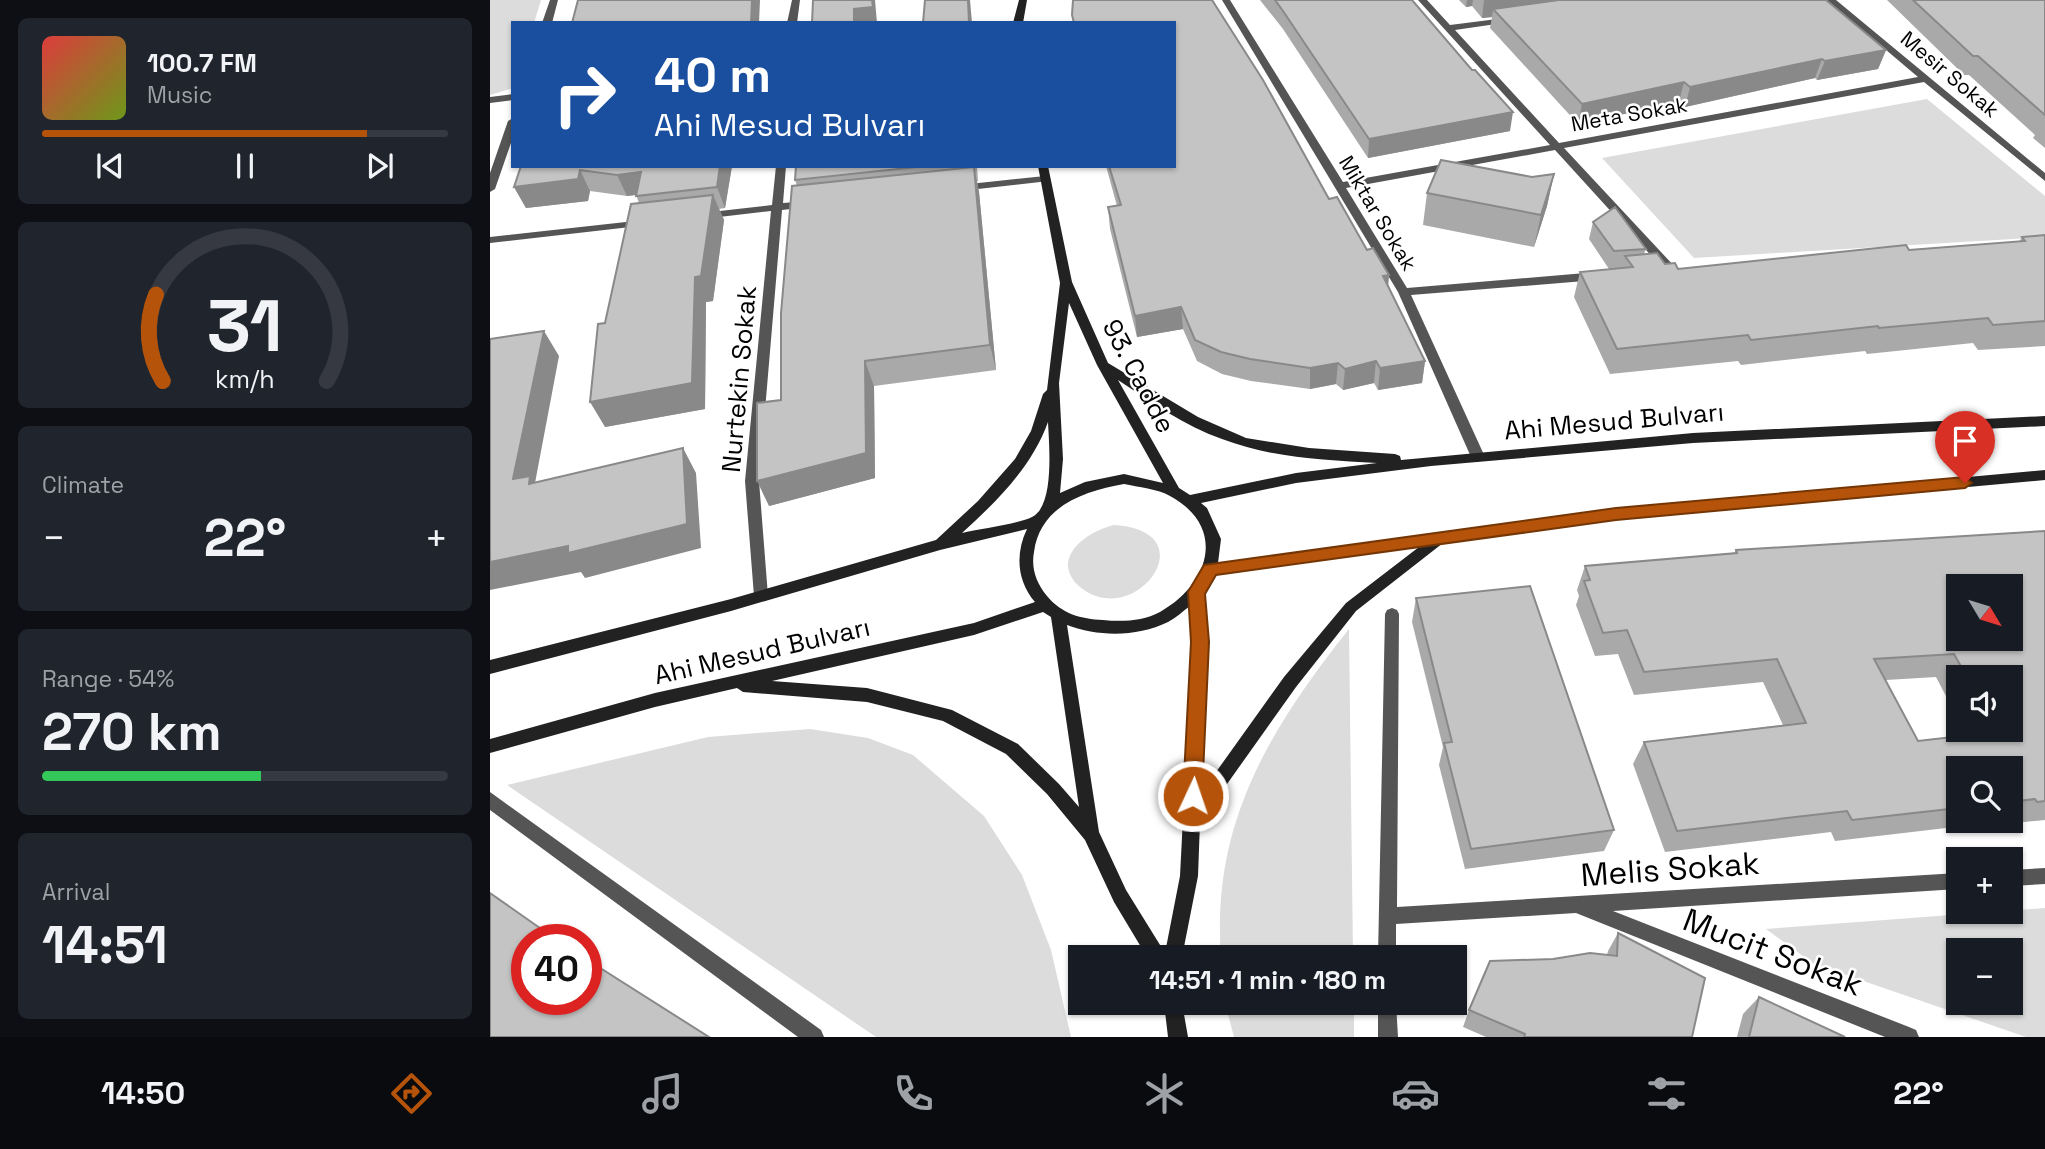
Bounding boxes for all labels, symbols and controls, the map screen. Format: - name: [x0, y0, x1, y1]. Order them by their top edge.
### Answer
- street label: Mesir Sokak: [1895, 25, 2005, 123]
- text: 40 m: [654, 44, 771, 106]
- text: 100.7 FM: [147, 46, 257, 80]
- icon: right: [539, 49, 630, 140]
- text: Music: [147, 80, 212, 110]
- street label: Meta Sokak: [1569, 91, 1689, 137]
- text: Ahi Mesud Bulvarı: [654, 105, 925, 145]
- icon: previous: [91, 147, 129, 185]
- icon: pause: [226, 147, 264, 185]
- icon: next: [361, 147, 399, 185]
- street label: Miktar Sokak: [1333, 150, 1423, 276]
- text: 31: [207, 279, 283, 372]
- street label: Nurtekin Sokak: [714, 284, 764, 474]
- street label: 93. Cadde: [1095, 313, 1183, 439]
- text: km/h: [215, 362, 275, 394]
- street label: Ahi Mesud Bulvarı: [1503, 394, 1725, 448]
- pin: [1935, 411, 1995, 483]
- icon: arrive: [1946, 422, 1984, 460]
- text: Climate: [42, 470, 124, 500]
- text: 22°: [204, 505, 286, 571]
- text: −: [42, 514, 66, 562]
- text: +: [424, 514, 448, 562]
- north arrow: [1946, 574, 2023, 651]
- map controls: [1946, 574, 2023, 1015]
- street label: Ahi Mesud Bulvarı: [651, 610, 873, 692]
- text: Range · 54%: [42, 664, 174, 694]
- button: sound: [1946, 665, 2023, 742]
- text: 270 km: [42, 699, 222, 765]
- button: search: [1946, 756, 2023, 833]
- position arrow: [1156, 759, 1230, 833]
- street label: Melis Sokak: [1579, 843, 1761, 895]
- button: +: [1946, 847, 2023, 924]
- text: Arrival: [42, 877, 110, 907]
- street label: Mucit Sokak: [1678, 899, 1868, 1005]
- text: 14:51: [42, 912, 168, 978]
- speed limit sign: 40: [511, 924, 602, 1015]
- button: −: [1946, 938, 2023, 1015]
- text: 14:51 · 1 min · 180 m: [1149, 963, 1386, 997]
- icon: directions: [387, 1069, 436, 1118]
- icon: music: [638, 1069, 687, 1118]
- icon: phone: [889, 1069, 938, 1118]
- icon: climate: [1140, 1069, 1189, 1118]
- icon: car: [1391, 1069, 1440, 1118]
- icon: filters: [1642, 1069, 1691, 1118]
- text: 14:50: [101, 1073, 185, 1113]
- text: 22°: [1893, 1073, 1944, 1113]

